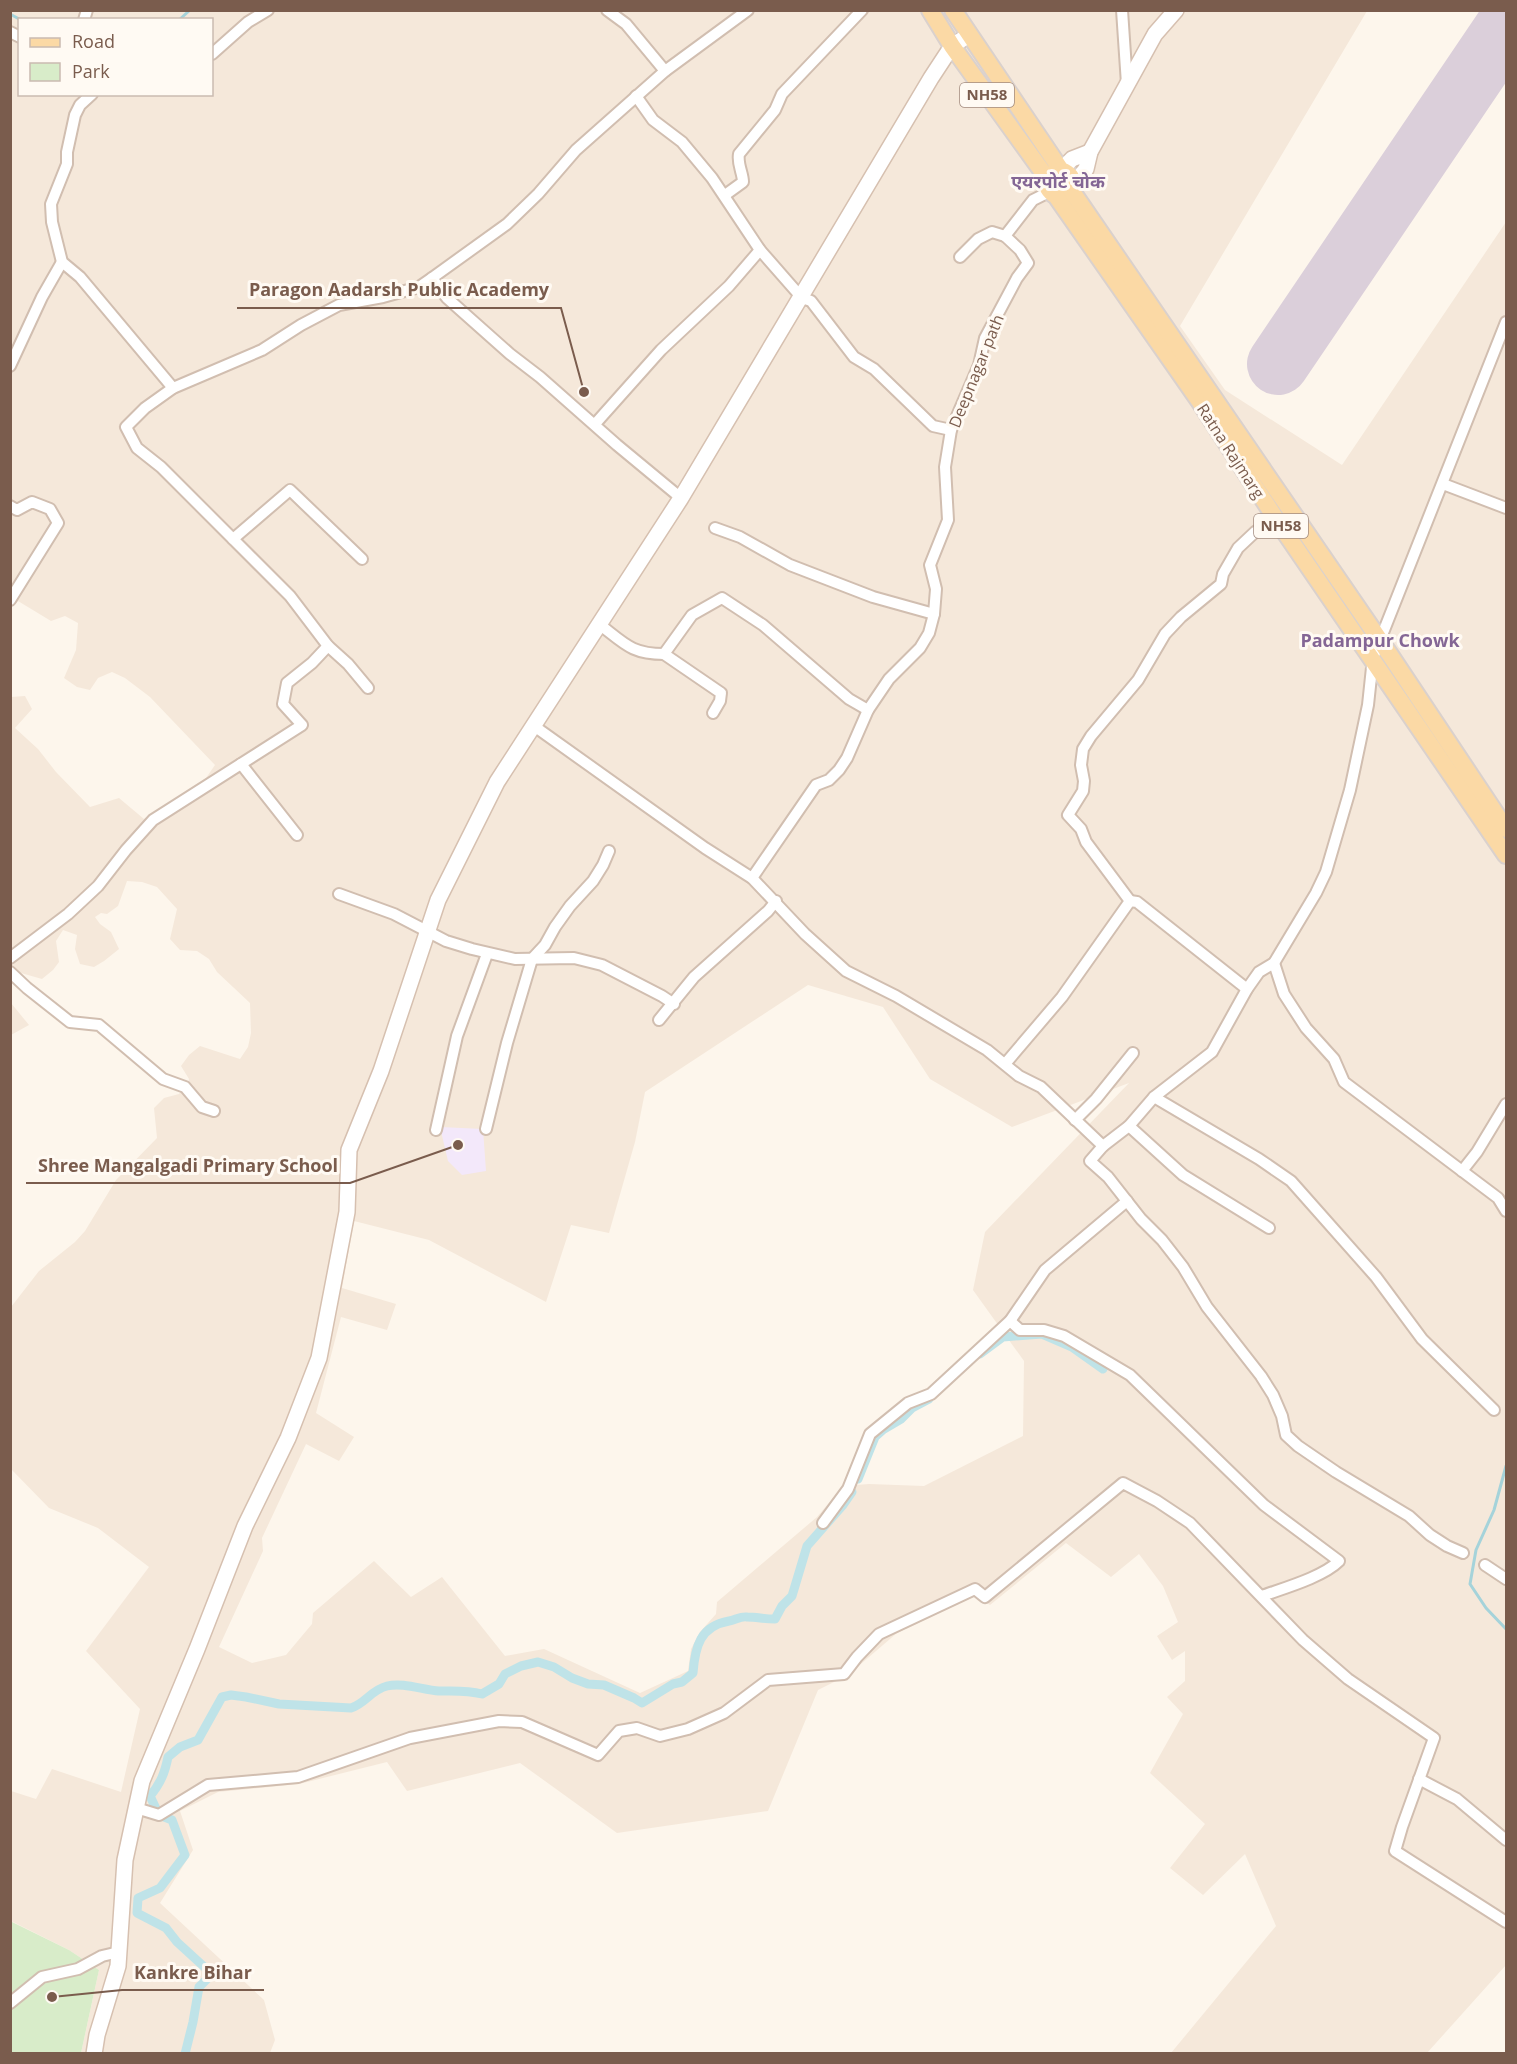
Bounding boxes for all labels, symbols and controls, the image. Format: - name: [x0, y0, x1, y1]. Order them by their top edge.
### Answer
- legend: [18, 18, 213, 96]
- text: Road: [72, 29, 115, 53]
- text: Park: [72, 59, 110, 83]
- road number: NH58: [960, 83, 1014, 107]
- district label: एयरपोर्ट चोक: [1011, 169, 1106, 193]
- callout: Paragon Aadarsh Public Academy: [237, 272, 561, 308]
- text: Paragon Aadarsh Public Academy: [249, 277, 550, 301]
- street label: Deepnagar path: [943, 311, 1009, 431]
- street label: Ratna Rajmarg: [1192, 399, 1270, 503]
- road number: NH58: [1254, 514, 1308, 538]
- district label: Padampur Chowk: [1300, 628, 1460, 652]
- callout: Shree Mangalgadi Primary School: [26, 1147, 350, 1183]
- text: Shree Mangalgadi Primary School: [38, 1153, 338, 1177]
- callout: Kankre Bihar: [122, 1954, 264, 1990]
- text: Kankre Bihar: [134, 1960, 252, 1984]

